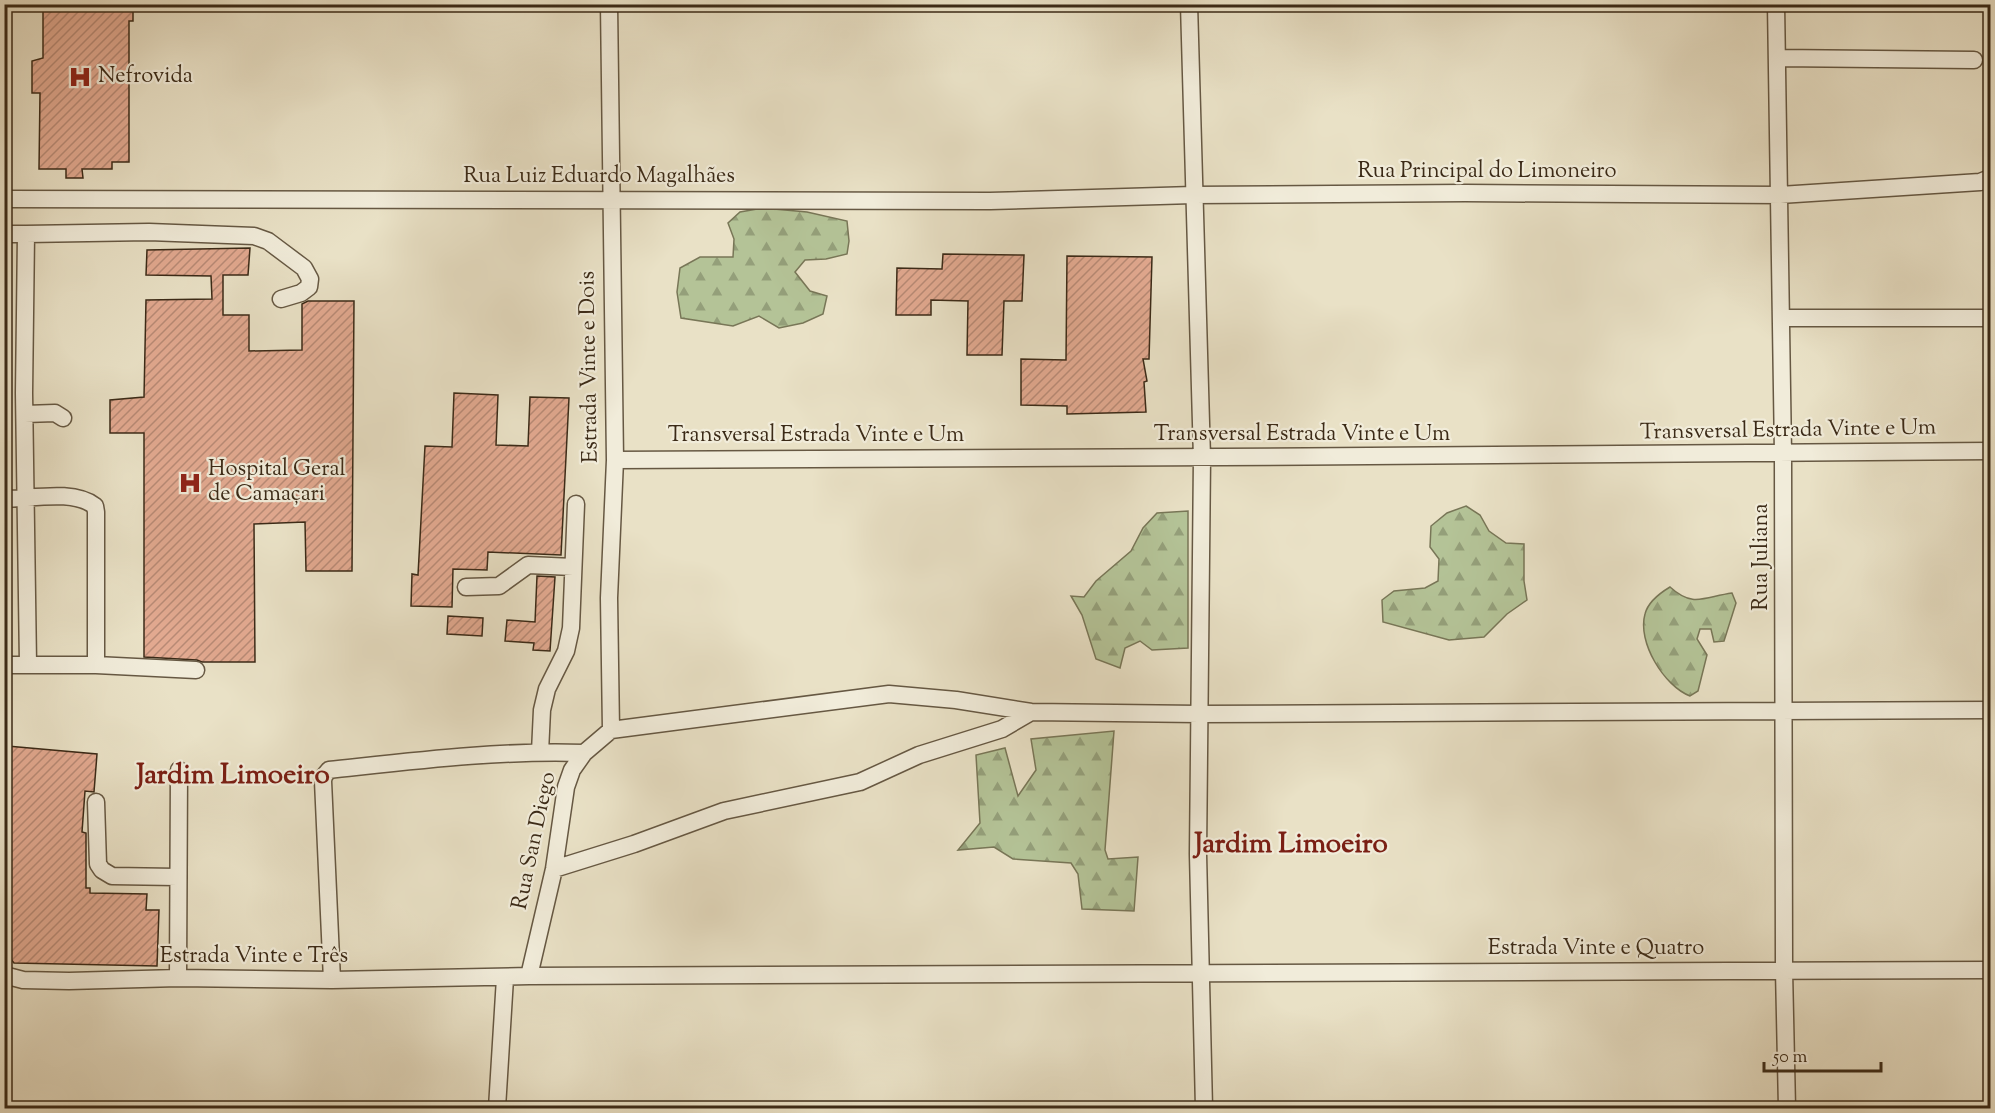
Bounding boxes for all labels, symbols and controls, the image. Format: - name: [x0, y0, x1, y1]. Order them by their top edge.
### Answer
- place label: Nefrovida: [98, 61, 193, 93]
- hospital icon: Nefrovida: [67, 64, 93, 90]
- street label: Rua Principal do Limoneiro: [1357, 156, 1617, 188]
- street label: Rua Luiz Eduardo Magalhães: [463, 161, 735, 193]
- street label: Estrada Vinte e Dois: [572, 271, 608, 463]
- street label: Transversal Estrada Vinte e Um: [1640, 412, 1936, 450]
- street label: Transversal Estrada Vinte e Um: [1154, 419, 1450, 451]
- street label: Transversal Estrada Vinte e Um: [668, 420, 964, 452]
- place label: Hospital Geral de Camaçari: [208, 454, 346, 511]
- hospital icon: Hospital Geral de Camaçari: [177, 470, 203, 496]
- street label: Rua Juliana: [1746, 503, 1778, 611]
- district label: Jardim Limoeiro: [134, 756, 330, 796]
- street label: Rua San Diego: [505, 769, 565, 913]
- district label: Jardim Limoeiro: [1192, 825, 1388, 865]
- street label: Estrada Vinte e Quatro: [1488, 933, 1704, 965]
- street label: Estrada Vinte e Três: [160, 941, 348, 973]
- scale bar: [1764, 1035, 1881, 1073]
- text: 50 m: [1772, 1045, 1808, 1071]

